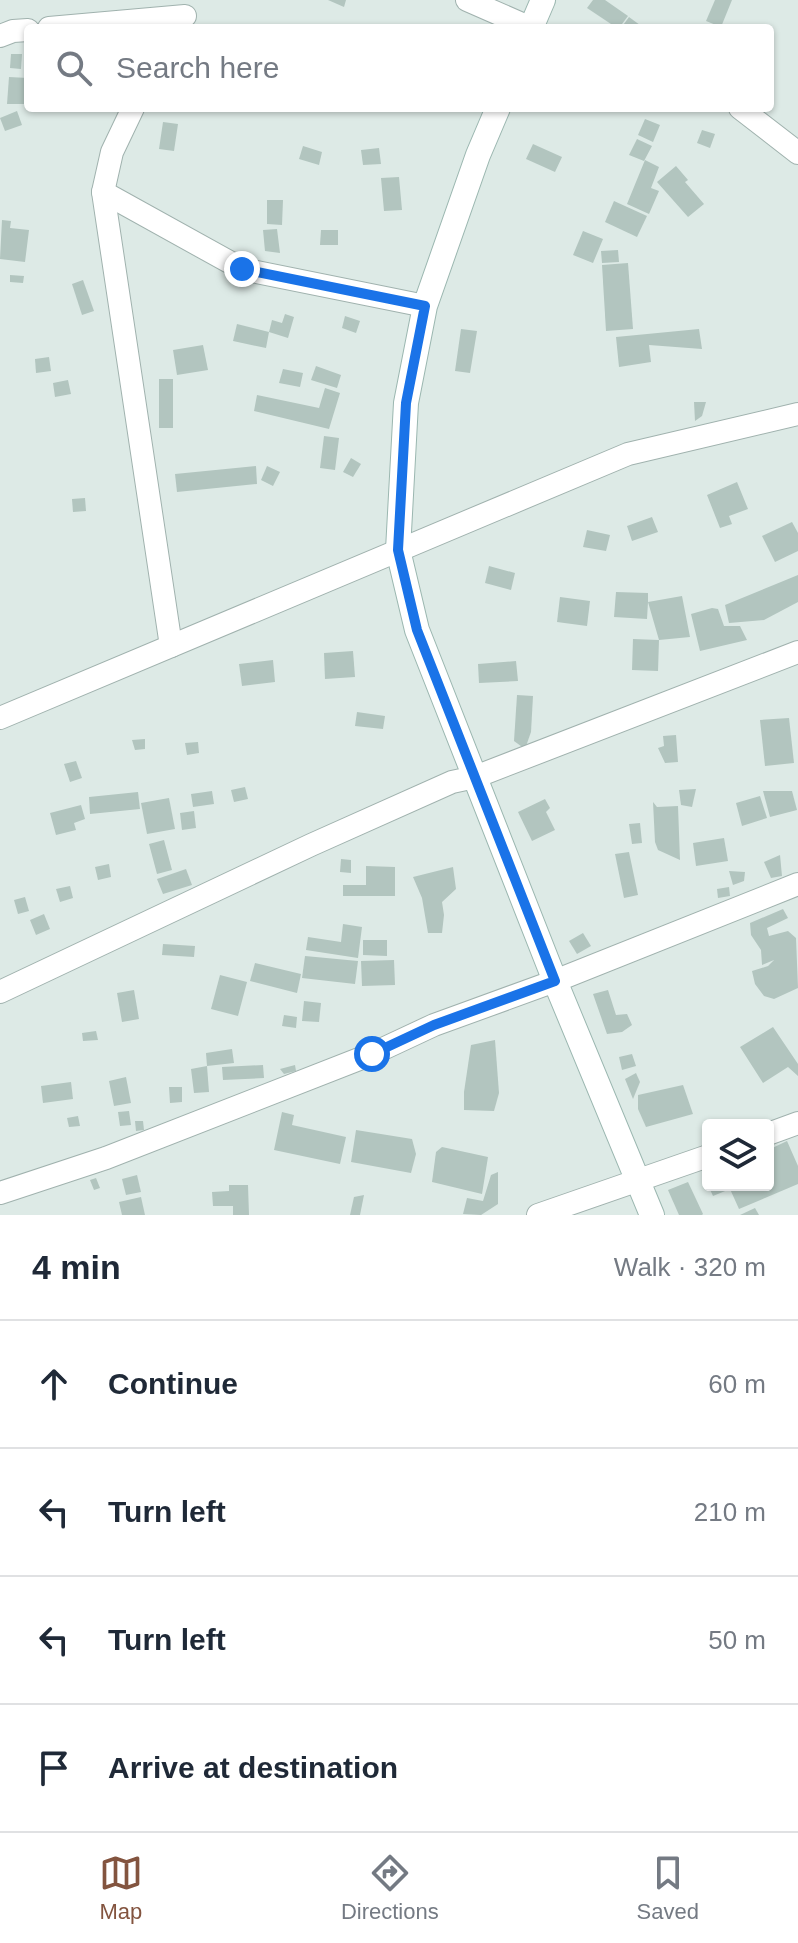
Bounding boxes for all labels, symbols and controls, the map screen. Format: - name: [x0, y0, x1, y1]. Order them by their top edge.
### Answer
- search box: [24, 24, 774, 112]
- icon: search: [52, 46, 96, 90]
- text: Search here: [116, 51, 279, 84]
- route end: [224, 251, 260, 287]
- route start: [354, 1036, 390, 1072]
- map controls: [702, 1119, 774, 1191]
- button: layers: [702, 1119, 774, 1191]
- text: 4 min: [32, 1248, 121, 1286]
- text: Walk · 320 m: [614, 1252, 766, 1282]
- icon: ahead: [32, 1362, 76, 1406]
- text: Continue: [108, 1367, 238, 1400]
- text: 60 m: [708, 1369, 766, 1399]
- icon: left: [32, 1490, 76, 1534]
- text: Turn left: [108, 1495, 226, 1528]
- text: 210 m: [694, 1497, 766, 1527]
- icon: left: [32, 1618, 76, 1662]
- text: Turn left: [108, 1623, 226, 1656]
- text: 50 m: [708, 1625, 766, 1655]
- icon: arrive: [32, 1746, 76, 1790]
- text: Arrive at destination: [108, 1751, 398, 1784]
- tab: Map: [99, 1851, 143, 1925]
- tab: Directions: [341, 1851, 439, 1925]
- tab: Saved: [637, 1851, 699, 1925]

